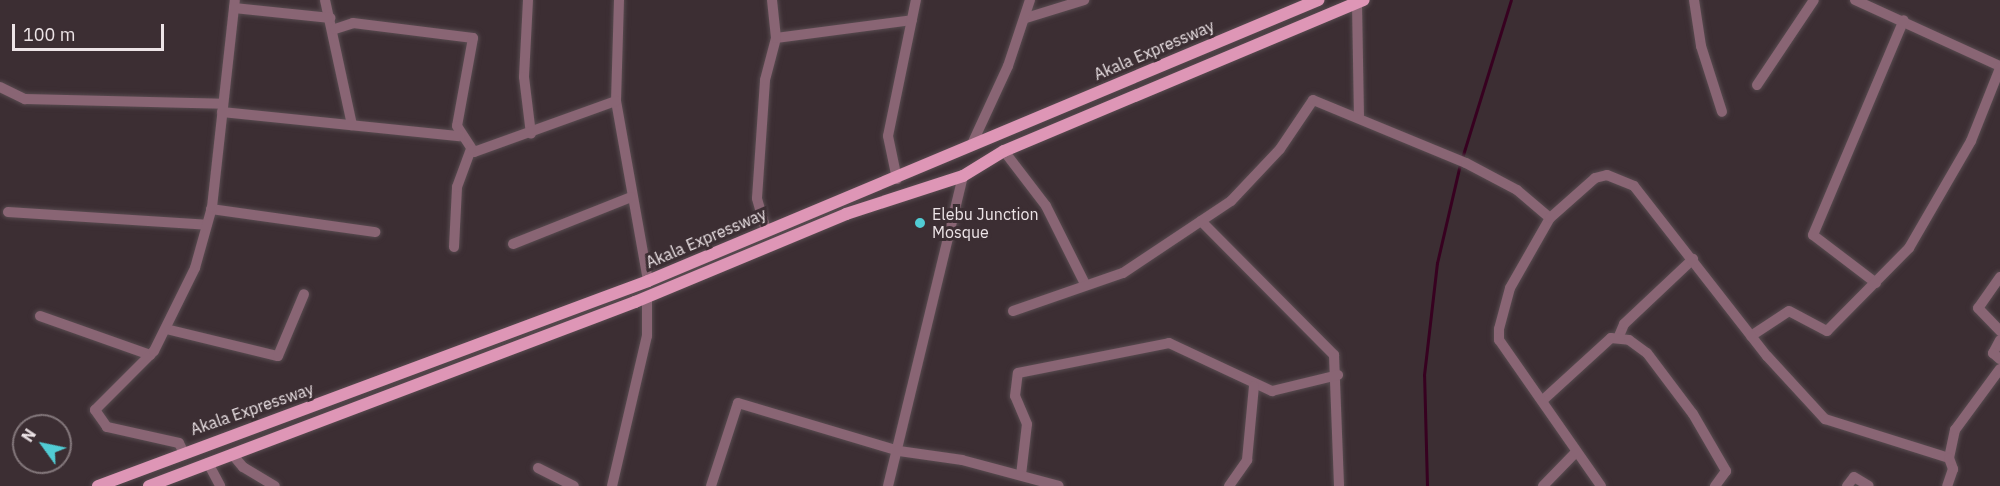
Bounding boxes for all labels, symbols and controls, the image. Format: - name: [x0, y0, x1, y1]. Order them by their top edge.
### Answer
- scale bar: [15, 12, 166, 50]
- street label: Akala Expressway: [1091, 16, 1217, 84]
- text: 100 m: [23, 23, 75, 46]
- street label: Akala Expressway: [643, 204, 769, 272]
- place label: Elebu Junction Mosque: [932, 204, 1039, 242]
- marker: Elebu Junction Mosque: [913, 216, 927, 230]
- street label: Akala Expressway: [188, 379, 316, 439]
- north arrow: [12, 414, 72, 474]
- text: N: [17, 425, 40, 446]

